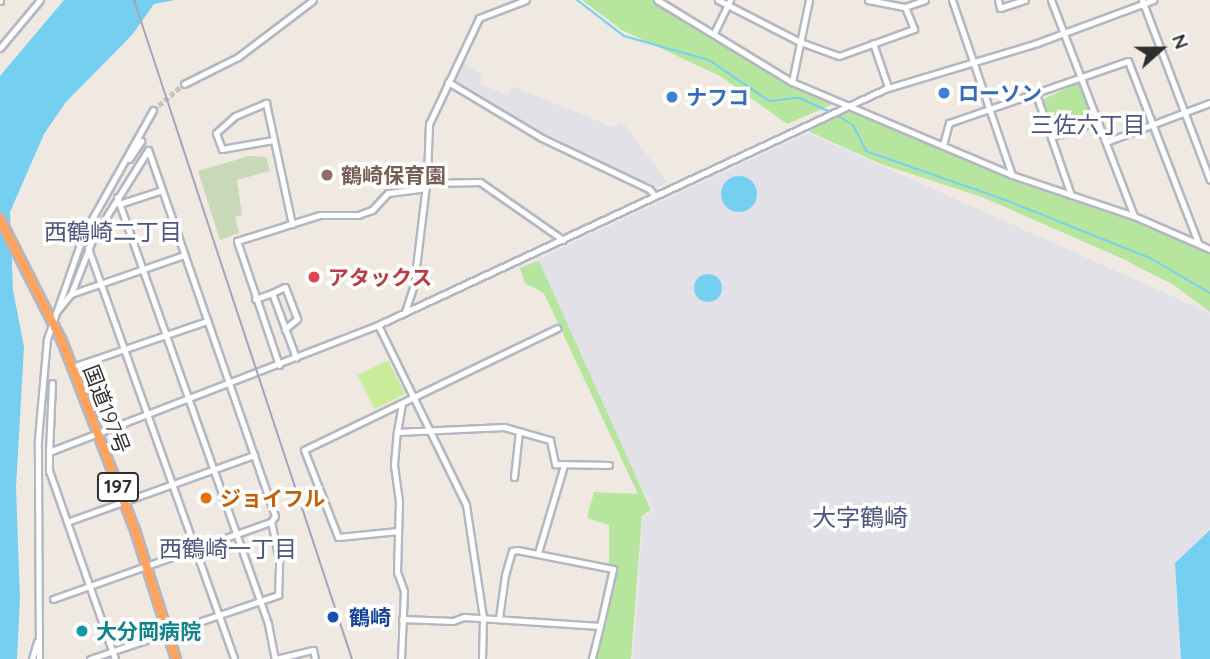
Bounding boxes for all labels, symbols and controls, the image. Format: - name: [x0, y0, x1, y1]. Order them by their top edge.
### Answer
- north arrow: [1126, 14, 1196, 84]
- text: N: [1167, 31, 1194, 52]
- place label: ローソン: [958, 80, 1042, 106]
- place label: ナフコ: [686, 84, 749, 110]
- marker: ローソン: [936, 85, 952, 101]
- marker: ナフコ: [664, 89, 680, 105]
- district label: 三佐六丁目: [1031, 111, 1145, 139]
- place label: 鶴崎保育園: [341, 162, 446, 188]
- marker: 鶴崎保育園: [319, 167, 335, 183]
- district label: 西鶴崎二丁目: [44, 218, 182, 246]
- place label: アタックス: [328, 264, 433, 290]
- marker: アタックス: [306, 269, 322, 285]
- street label: 国道197号: [79, 361, 135, 457]
- road number: 197: [95, 472, 141, 502]
- place label: ジョイフル: [220, 485, 325, 511]
- marker: ジョイフル: [198, 490, 214, 506]
- district label: 大字鶴崎: [812, 504, 908, 532]
- district label: 西鶴崎一丁目: [159, 535, 297, 563]
- place label: 鶴崎: [349, 604, 391, 630]
- marker: 鶴崎: [323, 607, 343, 627]
- place label: 大分岡病院: [96, 618, 201, 644]
- marker: 大分岡病院: [74, 623, 90, 639]

